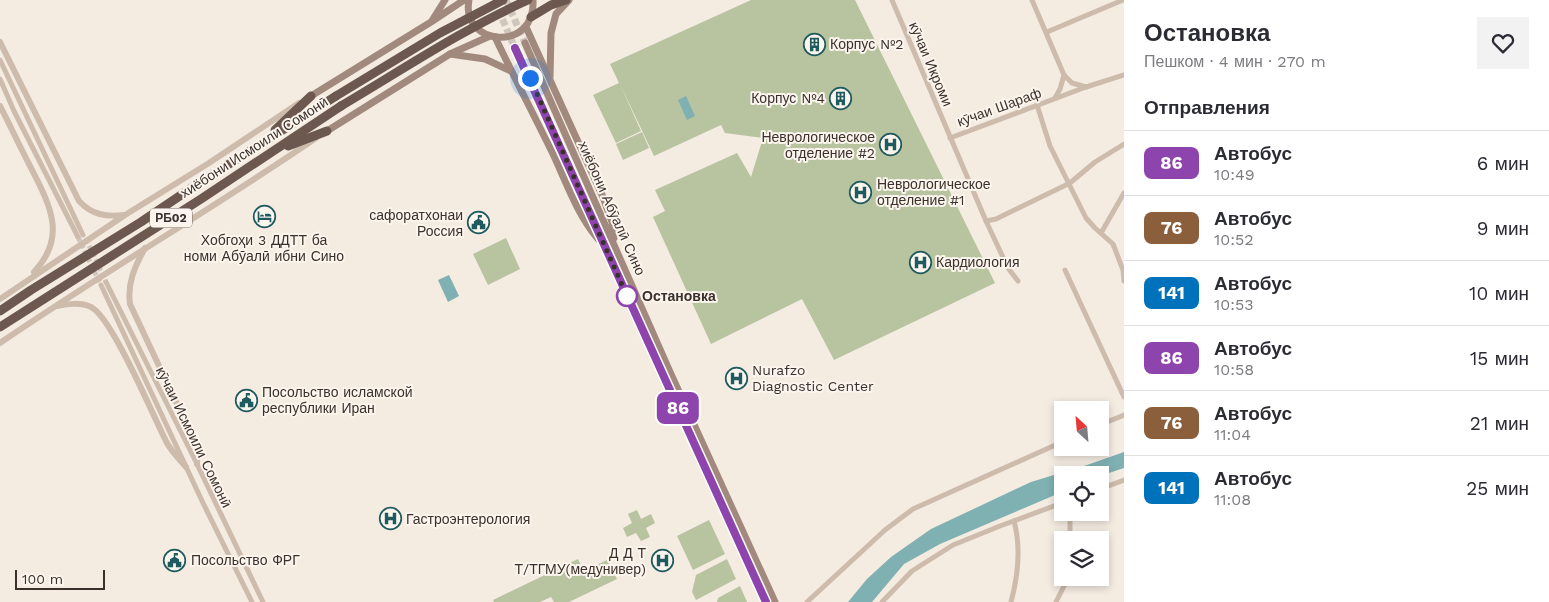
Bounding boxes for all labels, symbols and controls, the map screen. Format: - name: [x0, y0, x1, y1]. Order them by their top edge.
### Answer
- button: heart: [1477, 17, 1529, 69]
- street label: кӯчаи Икроми: [906, 19, 956, 109]
- text: Остановка: [1144, 19, 1270, 47]
- building icon: Корпус №2: [802, 32, 826, 56]
- place label: Корпус №2: [830, 36, 903, 52]
- text: Пешком · 4 мин · 270 m: [1144, 52, 1326, 71]
- your location: [518, 66, 543, 91]
- street label: кӯчаи Шараф: [955, 84, 1043, 130]
- building icon: Корпус №4: [829, 86, 853, 110]
- place label: Корпус №4: [751, 90, 825, 106]
- street label: хиёбони Исмоили Сомонӣ: [177, 93, 331, 201]
- text: Отправления: [1144, 96, 1270, 119]
- place label: Неврологическое отделение #2: [761, 129, 875, 161]
- hospital icon: Неврологическое отделение #2: [879, 133, 903, 157]
- street label: хиёбони Абӯалӣ Сино: [575, 138, 649, 278]
- text: Автобус: [1214, 142, 1292, 165]
- text: 86: [1160, 152, 1183, 173]
- text: 6 мин: [1477, 152, 1529, 175]
- text: 10:49: [1214, 165, 1255, 184]
- place label: Неврологическое отделение #1: [877, 176, 991, 208]
- hospital icon: Неврологическое отделение #1: [849, 180, 873, 204]
- hotel icon: Хобгоҳи 3 ДДТТ ба номи Абӯалӣ ибни Сино: [252, 205, 276, 229]
- place label: сафоратхонаи Россия: [369, 207, 463, 239]
- text: Автобус: [1214, 207, 1292, 230]
- road number: РБ02: [150, 208, 192, 228]
- public building icon: сафоратхонаи Россия: [467, 211, 491, 235]
- text: 76: [1161, 217, 1182, 238]
- text: 9 мин: [1477, 217, 1529, 240]
- text: 10:52: [1214, 230, 1254, 249]
- place label: Хобгоҳи 3 ДДТТ ба номи Абӯалӣ ибни Сино: [184, 232, 344, 264]
- hospital icon: Кардиология: [908, 250, 932, 274]
- place label: Кардиология: [936, 254, 1020, 270]
- text: Автобус: [1214, 272, 1292, 295]
- text: 141: [1158, 282, 1185, 303]
- text: 10 мин: [1469, 282, 1529, 305]
- marker: Остановка: [616, 285, 638, 307]
- place label: Остановка: [642, 288, 716, 304]
- text: 10:53: [1214, 295, 1254, 314]
- text: Автобус: [1214, 337, 1292, 360]
- text: 86: [1160, 347, 1183, 368]
- text: 15 мин: [1470, 347, 1529, 370]
- text: 10:58: [1214, 360, 1254, 379]
- place label: Nurafzo Diagnostic Center: [752, 362, 874, 394]
- street label: кӯчаи Исмоили Сомонӣ: [153, 364, 235, 510]
- hospital icon: Nurafzo Diagnostic Center: [724, 366, 748, 390]
- place label: Посольство исламской республики Иран: [262, 384, 413, 416]
- public building icon: Посольство исламской республики Иран: [234, 388, 258, 412]
- line badge: 86: [656, 392, 700, 424]
- text: 86: [667, 397, 689, 418]
- north arrow: [1054, 401, 1109, 456]
- map controls: [1054, 401, 1109, 586]
- text: Автобус: [1214, 402, 1292, 425]
- text: 76: [1161, 412, 1182, 433]
- text: 21 мин: [1470, 412, 1529, 435]
- text: 11:04: [1214, 425, 1251, 444]
- button: locate: [1054, 466, 1109, 521]
- text: Автобус: [1214, 467, 1292, 490]
- text: 141: [1158, 477, 1185, 498]
- text: 25 мин: [1466, 477, 1529, 500]
- text: 11:08: [1214, 490, 1251, 509]
- hospital icon: Гастроэнтерология: [378, 507, 402, 531]
- place label: Гастроэнтерология: [406, 511, 530, 527]
- button: layers: [1054, 531, 1109, 586]
- place label: Д Д Т Т/ТГМУ(медунивер): [514, 545, 646, 577]
- public building icon: Посольство ФРГ: [163, 548, 187, 572]
- hospital icon: Д Д Т Т/ТГМУ(медунивер): [650, 549, 674, 573]
- place label: Посольство ФРГ: [191, 552, 300, 568]
- scale bar: [15, 567, 105, 590]
- text: 100 m: [22, 571, 63, 587]

